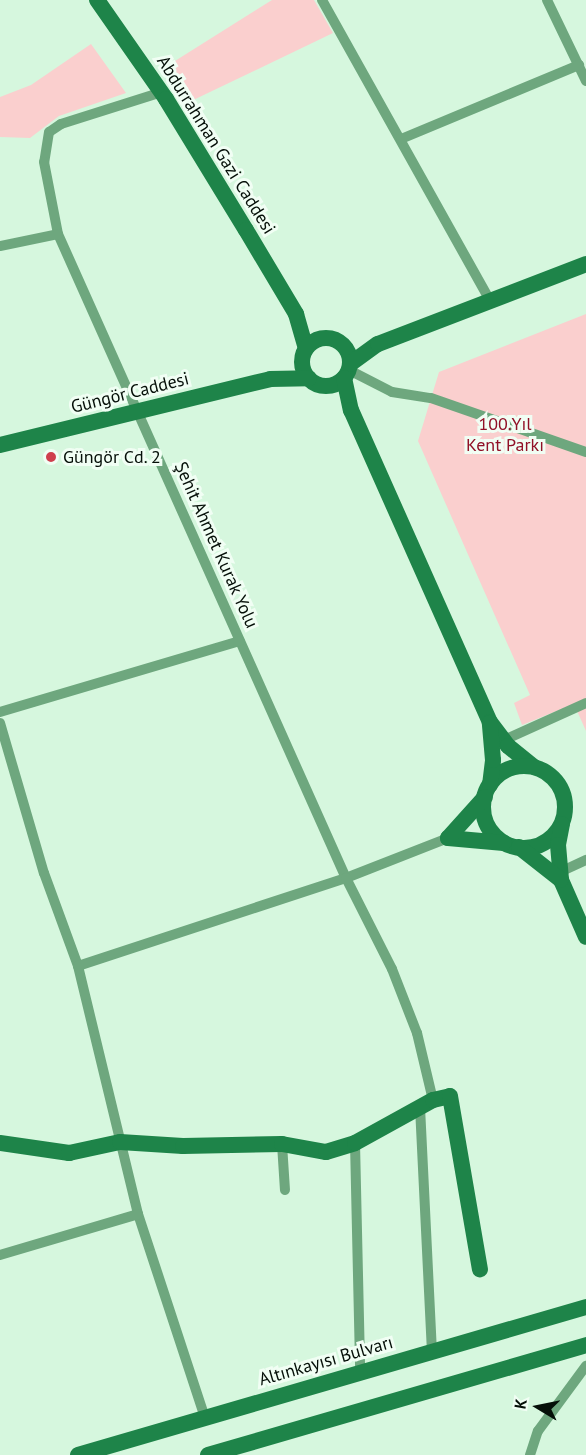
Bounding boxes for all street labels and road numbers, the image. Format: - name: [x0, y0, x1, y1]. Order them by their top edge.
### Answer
- street label: Abdurrahman Gazi Caddesi: [152, 52, 280, 238]
- street label: Güngör Caddesi: [69, 368, 191, 418]
- street label: Şehit Ahmet Kurak Yolu: [169, 458, 263, 632]
- street label: Altınkayısı Bulvarı: [256, 1332, 396, 1390]

